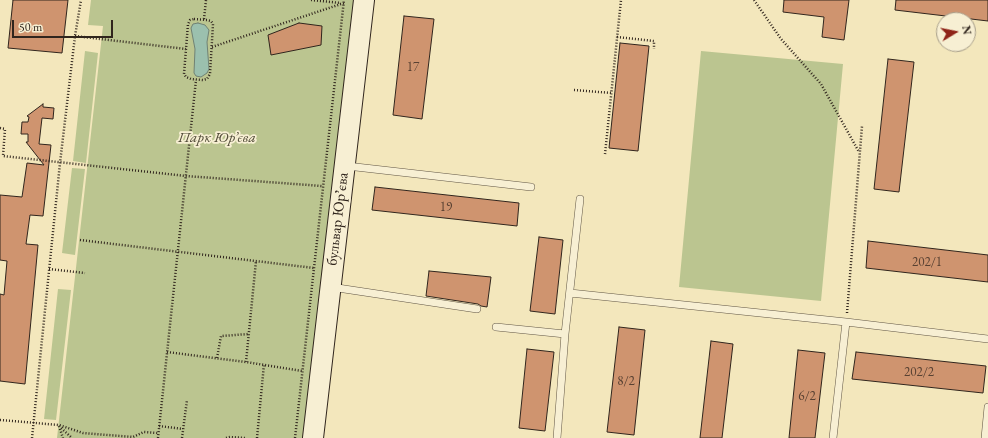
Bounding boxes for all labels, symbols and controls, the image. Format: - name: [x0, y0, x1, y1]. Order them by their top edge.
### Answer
- scale bar: [14, 12, 115, 38]
- north arrow: [936, 12, 976, 52]
- text: 50 m: [19, 19, 42, 35]
- text: N: [959, 24, 974, 36]
- house number: 17: [407, 59, 419, 75]
- park label: Парк Юр’єва: [178, 129, 256, 147]
- street label: бульвар Юрʼєва: [323, 171, 353, 267]
- house number: 19: [440, 199, 452, 215]
- house number: 202/1: [912, 254, 942, 270]
- house number: 202/2: [904, 364, 934, 380]
- house number: 8/2: [617, 373, 635, 389]
- house number: 6/2: [798, 388, 816, 404]

